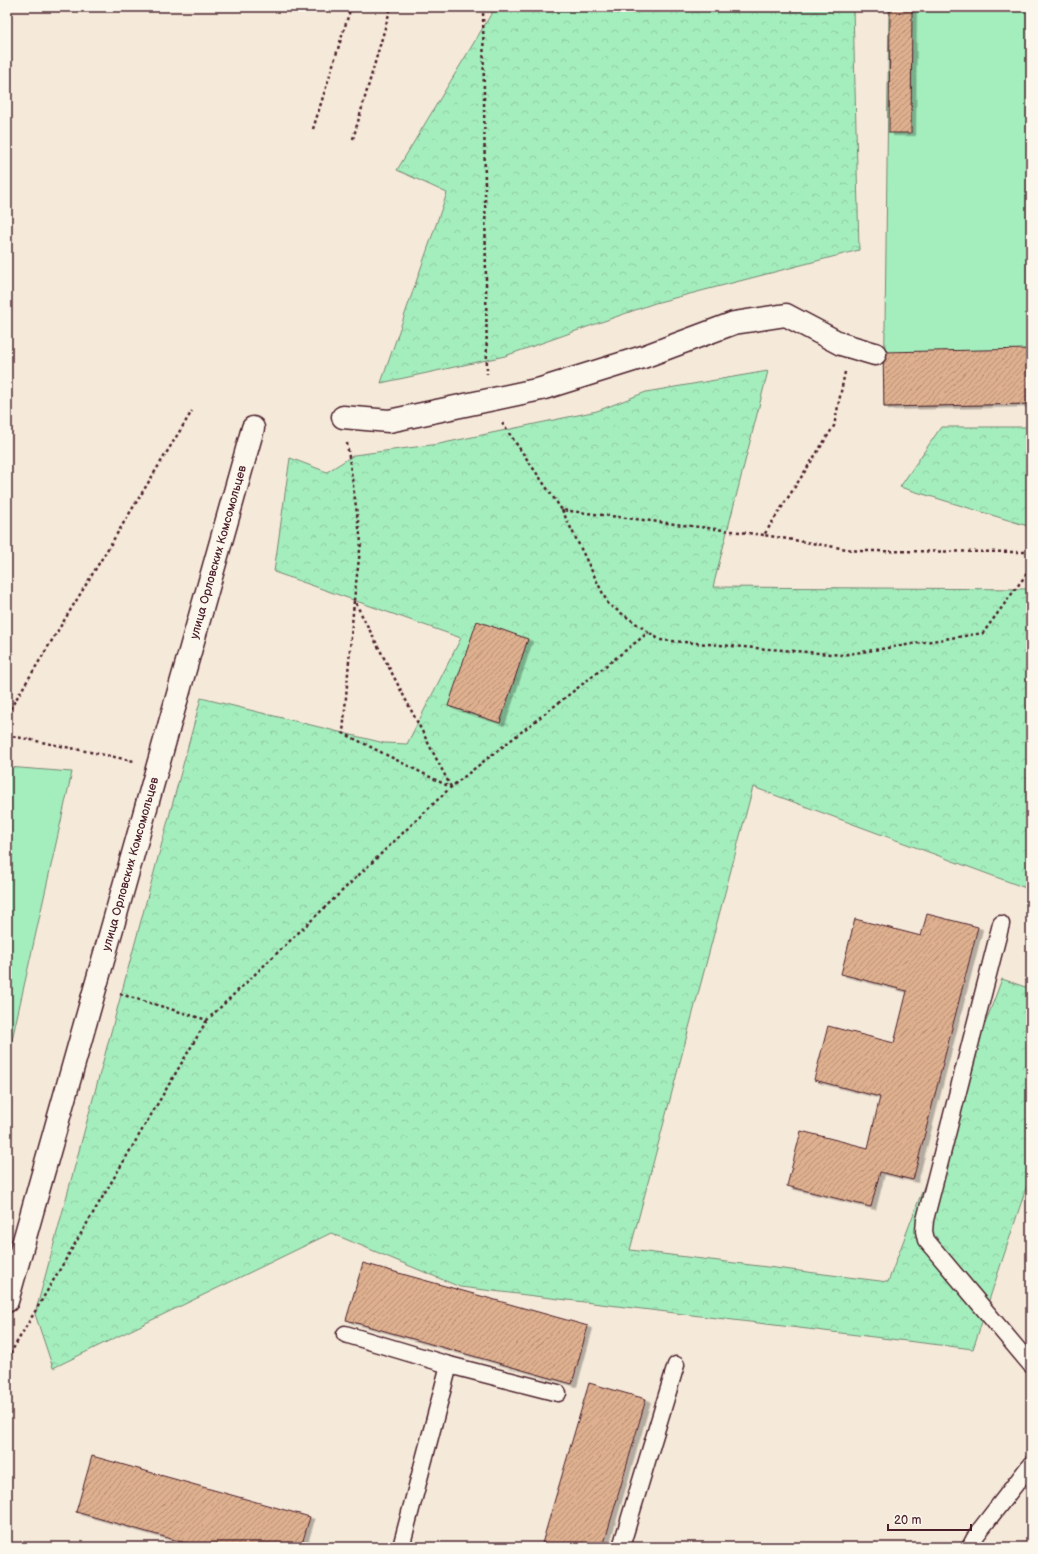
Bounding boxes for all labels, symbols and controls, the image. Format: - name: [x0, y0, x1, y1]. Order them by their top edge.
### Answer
- street label: улица Орловских Комсомольцев: [187, 463, 250, 641]
- street label: улица Орловских Комсомольцев: [99, 775, 162, 953]
- scale bar: [888, 1506, 971, 1532]
- text: 20 m: [894, 1513, 921, 1528]

